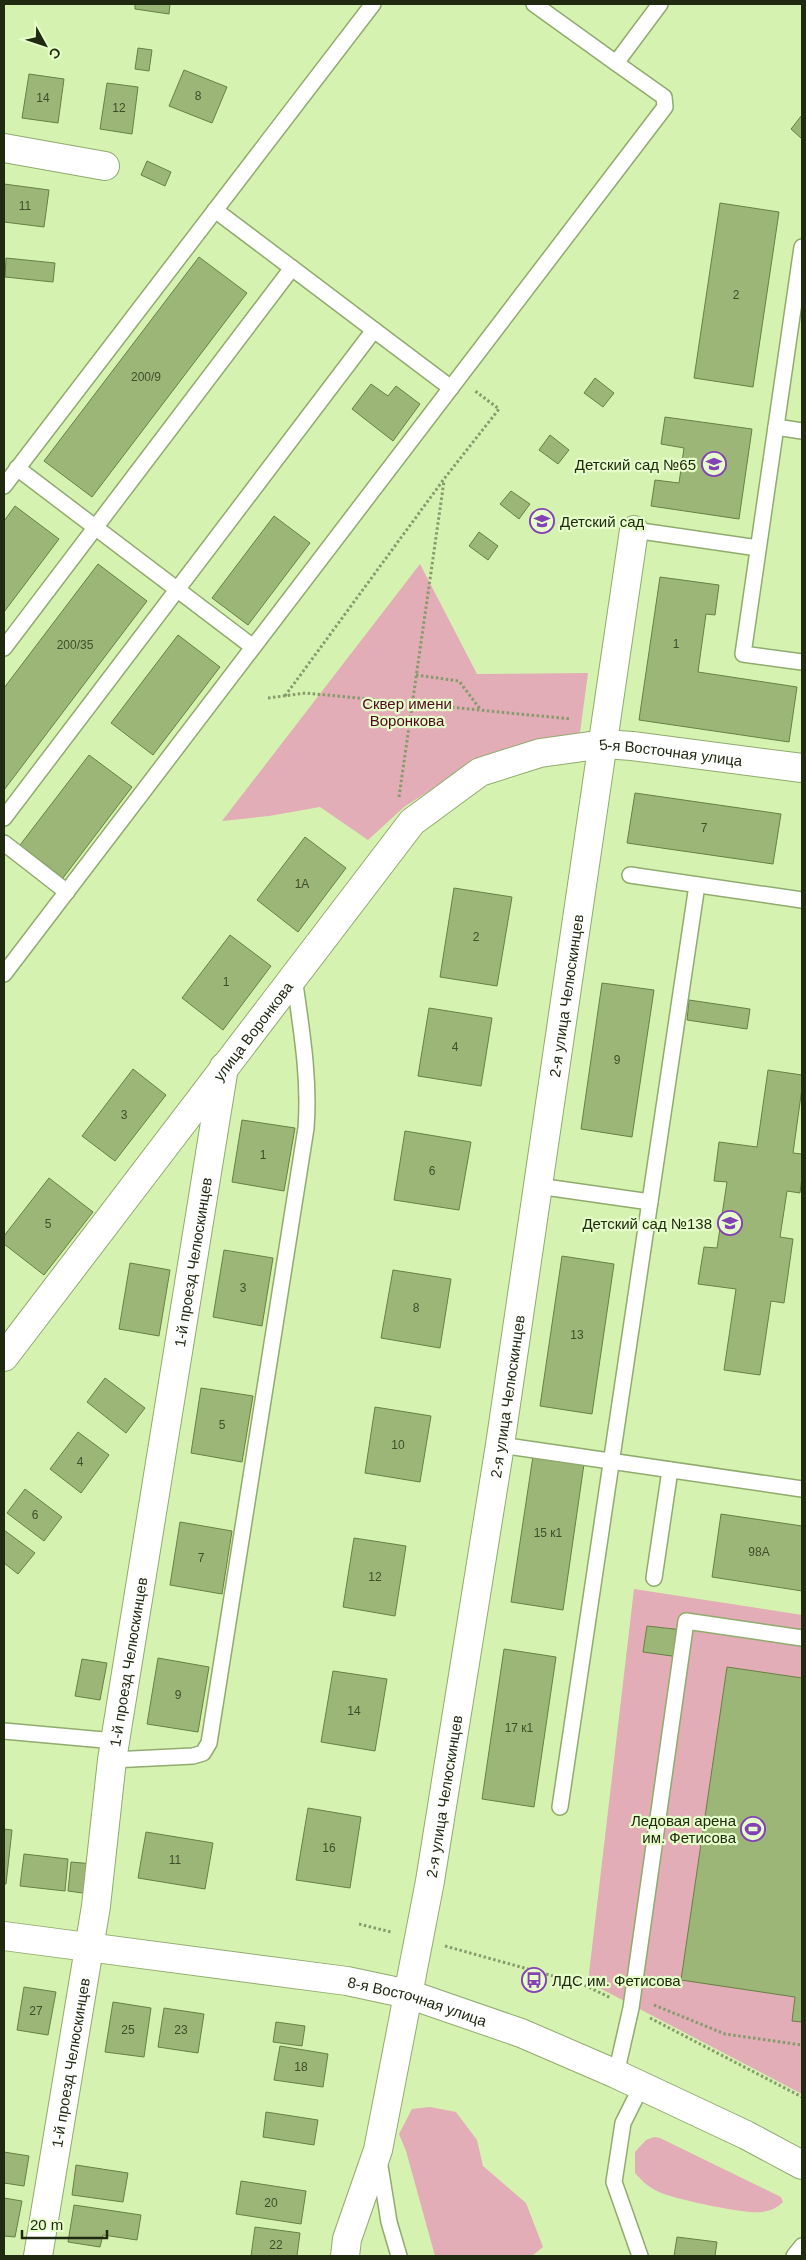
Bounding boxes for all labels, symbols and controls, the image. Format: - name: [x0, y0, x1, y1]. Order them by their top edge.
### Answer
- north arrow: [20, 20, 70, 70]
- text: С: [46, 44, 64, 62]
- house number: 8: [195, 89, 202, 103]
- house number: 14: [36, 91, 50, 105]
- house number: 12: [112, 101, 126, 115]
- house number: 11: [19, 199, 32, 213]
- house number: 2: [733, 288, 740, 302]
- house number: 200/9: [131, 370, 161, 384]
- school or university icon: Детский сад №65: [701, 451, 727, 477]
- place label: Детский сад №65: [575, 456, 696, 473]
- school or university icon: Детский сад: [529, 508, 555, 534]
- place label: Детский сад: [560, 513, 645, 530]
- house number: 1: [673, 637, 680, 651]
- house number: 200/35: [57, 638, 94, 652]
- park label: Сквер имени Воронкова: [362, 695, 452, 729]
- street label: 5-я Восточная улица: [598, 735, 744, 769]
- house number: 7: [701, 821, 708, 835]
- house number: 1А: [295, 877, 309, 891]
- street label: 2-я улица Челюскинцев: [545, 913, 586, 1078]
- house number: 2: [473, 930, 480, 944]
- house number: 1: [223, 975, 230, 989]
- street label: улица Воронкова: [209, 978, 296, 1084]
- house number: 4: [452, 1040, 459, 1054]
- house number: 9: [614, 1053, 621, 1067]
- house number: 3: [121, 1108, 128, 1122]
- house number: 1: [260, 1148, 267, 1162]
- house number: 6: [429, 1164, 436, 1178]
- street label: 1-й проезд Челюскинцев: [170, 1176, 215, 1348]
- school or university icon: Детский сад №138: [717, 1210, 743, 1236]
- place label: Детский сад №138: [582, 1215, 712, 1232]
- house number: 5: [45, 1217, 52, 1231]
- house number: 3: [240, 1281, 247, 1295]
- house number: 8: [413, 1301, 420, 1315]
- street label: 2-я улица Челюскинцев: [486, 1314, 527, 1479]
- house number: 13: [570, 1328, 584, 1342]
- house number: 5: [219, 1418, 226, 1432]
- house number: 10: [391, 1438, 405, 1452]
- house number: 4: [77, 1455, 84, 1469]
- house number: 6: [32, 1508, 39, 1522]
- house number: 15 к1: [534, 1526, 563, 1540]
- house number: 98А: [748, 1545, 770, 1559]
- house number: 7: [198, 1551, 205, 1565]
- house number: 12: [368, 1570, 382, 1584]
- street label: 1-й проезд Челюскинцев: [106, 1576, 150, 1748]
- house number: 9: [175, 1688, 182, 1702]
- house number: 14: [347, 1704, 361, 1718]
- street label: 2-я улица Челюскинцев: [422, 1714, 465, 1879]
- house number: 17 к1: [505, 1721, 534, 1735]
- place label: Ледовая арена им. Фетисова: [631, 1812, 737, 1846]
- sports icon: Ледовая арена им. Фетисова: [740, 1816, 766, 1842]
- house number: 16: [322, 1841, 336, 1855]
- house number: 11: [169, 1853, 182, 1867]
- bus stop icon: ЛДС им. Фетисова: [521, 1967, 547, 1993]
- place label: ЛДС им. Фетисова: [552, 1972, 681, 1989]
- street label: 8-я Восточная улица: [346, 1973, 490, 2029]
- street label: 1-й проезд Челюскинцев: [48, 1977, 92, 2149]
- house number: 27: [29, 2004, 43, 2018]
- house number: 25: [121, 2023, 135, 2037]
- house number: 23: [174, 2023, 188, 2037]
- house number: 18: [294, 2060, 308, 2074]
- house number: 20: [264, 2196, 278, 2210]
- scale bar: [22, 2208, 108, 2240]
- text: 20 m: [30, 2216, 63, 2233]
- house number: 22: [269, 2238, 283, 2252]

